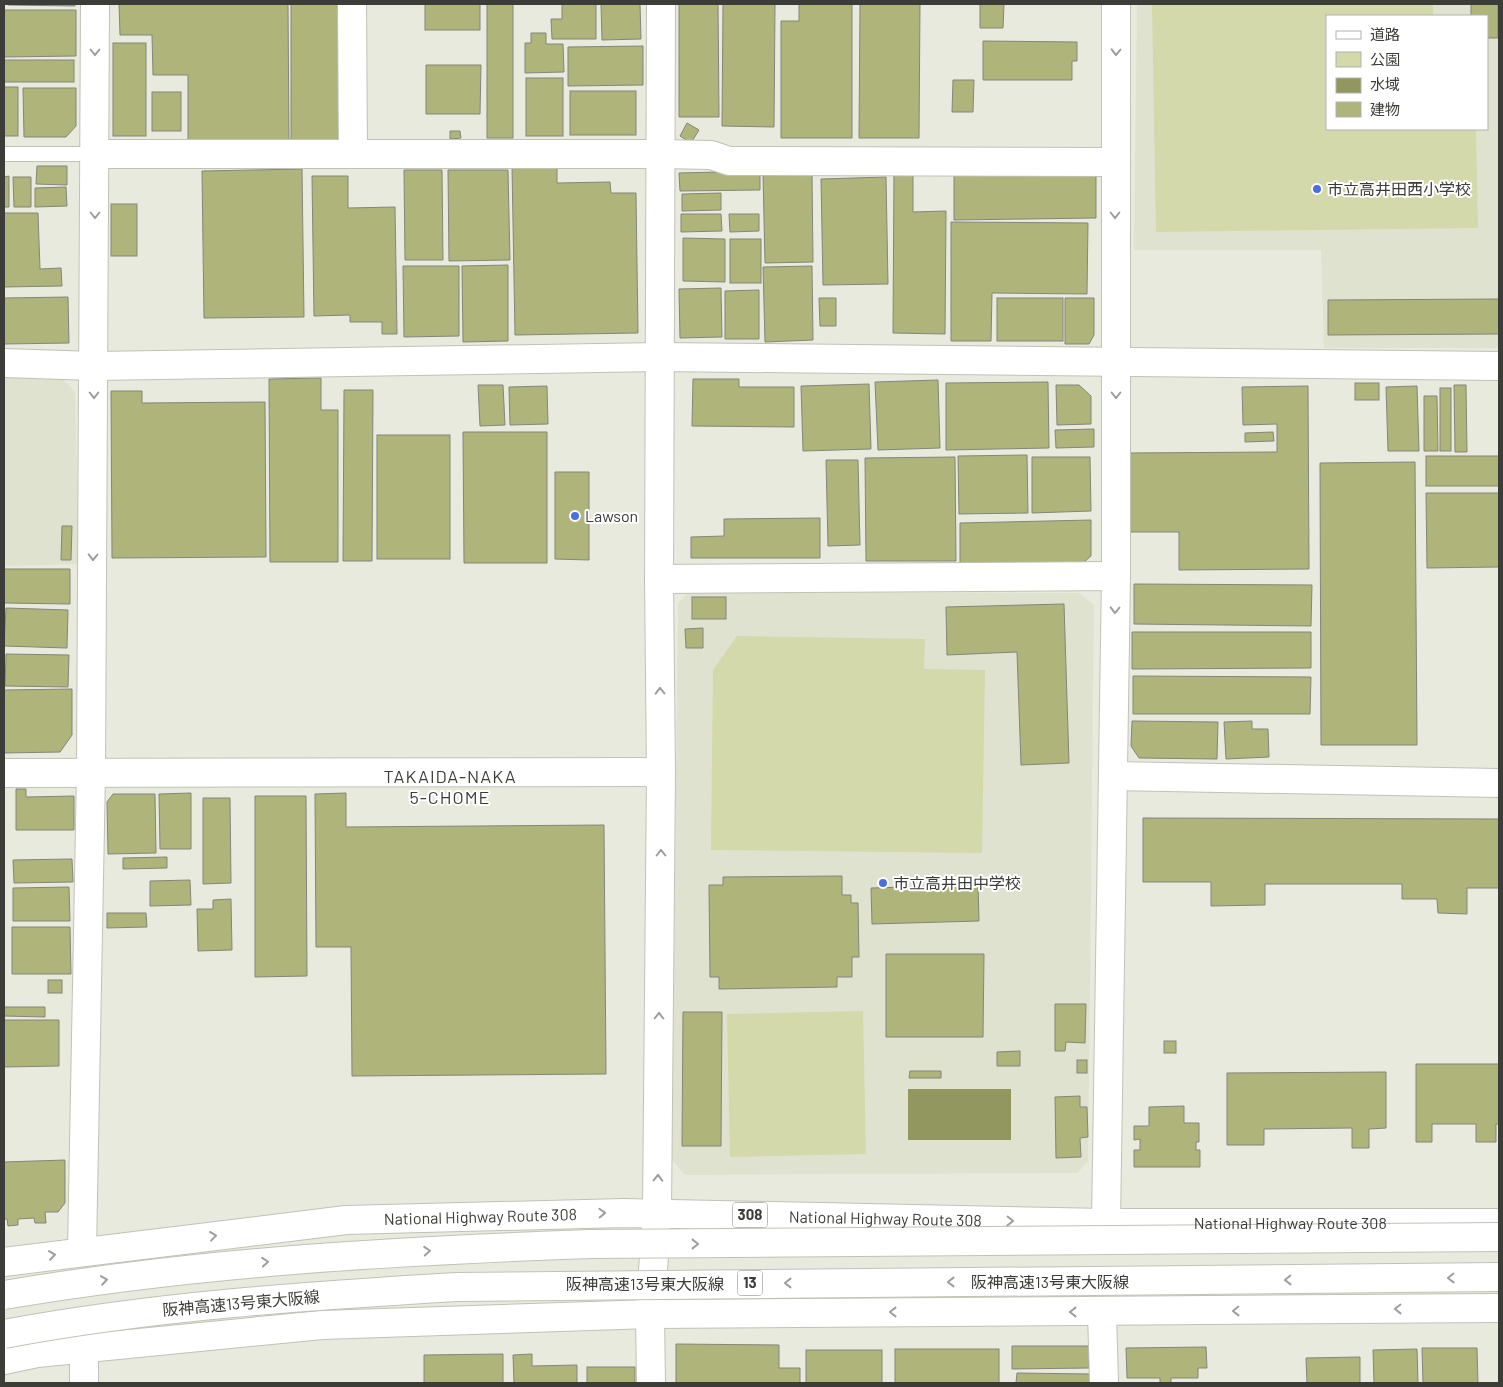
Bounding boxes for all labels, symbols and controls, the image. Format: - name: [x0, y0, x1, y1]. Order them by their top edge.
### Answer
- legend: [1326, 15, 1488, 130]
- text: 道路: [1370, 25, 1400, 43]
- one-way arrow: [90, 49, 100, 57]
- one-way arrow: [1111, 49, 1121, 57]
- text: 公園: [1370, 50, 1400, 68]
- text: 水域: [1370, 75, 1400, 93]
- text: 建物: [1370, 100, 1400, 118]
- place label: 市立高井田西小学校: [1327, 179, 1471, 198]
- marker: 市立高井田西小学校: [1311, 183, 1323, 195]
- one-way arrow: [90, 212, 100, 219]
- one-way arrow: [1110, 212, 1120, 219]
- one-way arrow: [89, 392, 99, 399]
- one-way arrow: [1111, 392, 1121, 399]
- place label: Lawson: [585, 506, 638, 525]
- marker: Lawson: [569, 510, 581, 522]
- one-way arrow: [88, 554, 98, 562]
- one-way arrow: [1110, 606, 1120, 614]
- one-way arrow: [655, 686, 665, 694]
- district label: TAKAIDA-NAKA 5-CHOME: [383, 765, 517, 808]
- one-way arrow: [655, 849, 666, 857]
- place label: 市立高井田中学校: [893, 873, 1021, 892]
- marker: 市立高井田中学校: [877, 877, 889, 889]
- one-way arrow: [654, 1011, 664, 1019]
- one-way arrow: [653, 1174, 663, 1182]
- road number: 308: [732, 1202, 768, 1228]
- street label: National Highway Route 308: [384, 1204, 577, 1228]
- street label: National Highway Route 308: [789, 1206, 982, 1229]
- one-way arrow: [599, 1208, 607, 1218]
- street label: National Highway Route 308: [1194, 1213, 1387, 1232]
- one-way arrow: [1006, 1216, 1014, 1226]
- one-way arrow: [210, 1231, 218, 1242]
- one-way arrow: [691, 1239, 699, 1249]
- one-way arrow: [424, 1245, 432, 1256]
- one-way arrow: [48, 1250, 56, 1261]
- one-way arrow: [262, 1257, 270, 1268]
- road number: 13: [738, 1270, 762, 1296]
- street label: 阪神高速13号東大阪線: [971, 1272, 1129, 1291]
- one-way arrow: [1446, 1273, 1454, 1283]
- street label: 阪神高速13号東大阪線: [566, 1274, 724, 1293]
- one-way arrow: [100, 1275, 108, 1286]
- one-way arrow: [1284, 1275, 1292, 1285]
- one-way arrow: [946, 1277, 954, 1287]
- one-way arrow: [784, 1278, 792, 1288]
- street label: 阪神高速13号東大阪線: [162, 1286, 320, 1319]
- one-way arrow: [1394, 1304, 1402, 1314]
- one-way arrow: [1231, 1306, 1239, 1316]
- one-way arrow: [889, 1307, 896, 1317]
- one-way arrow: [1069, 1307, 1076, 1317]

